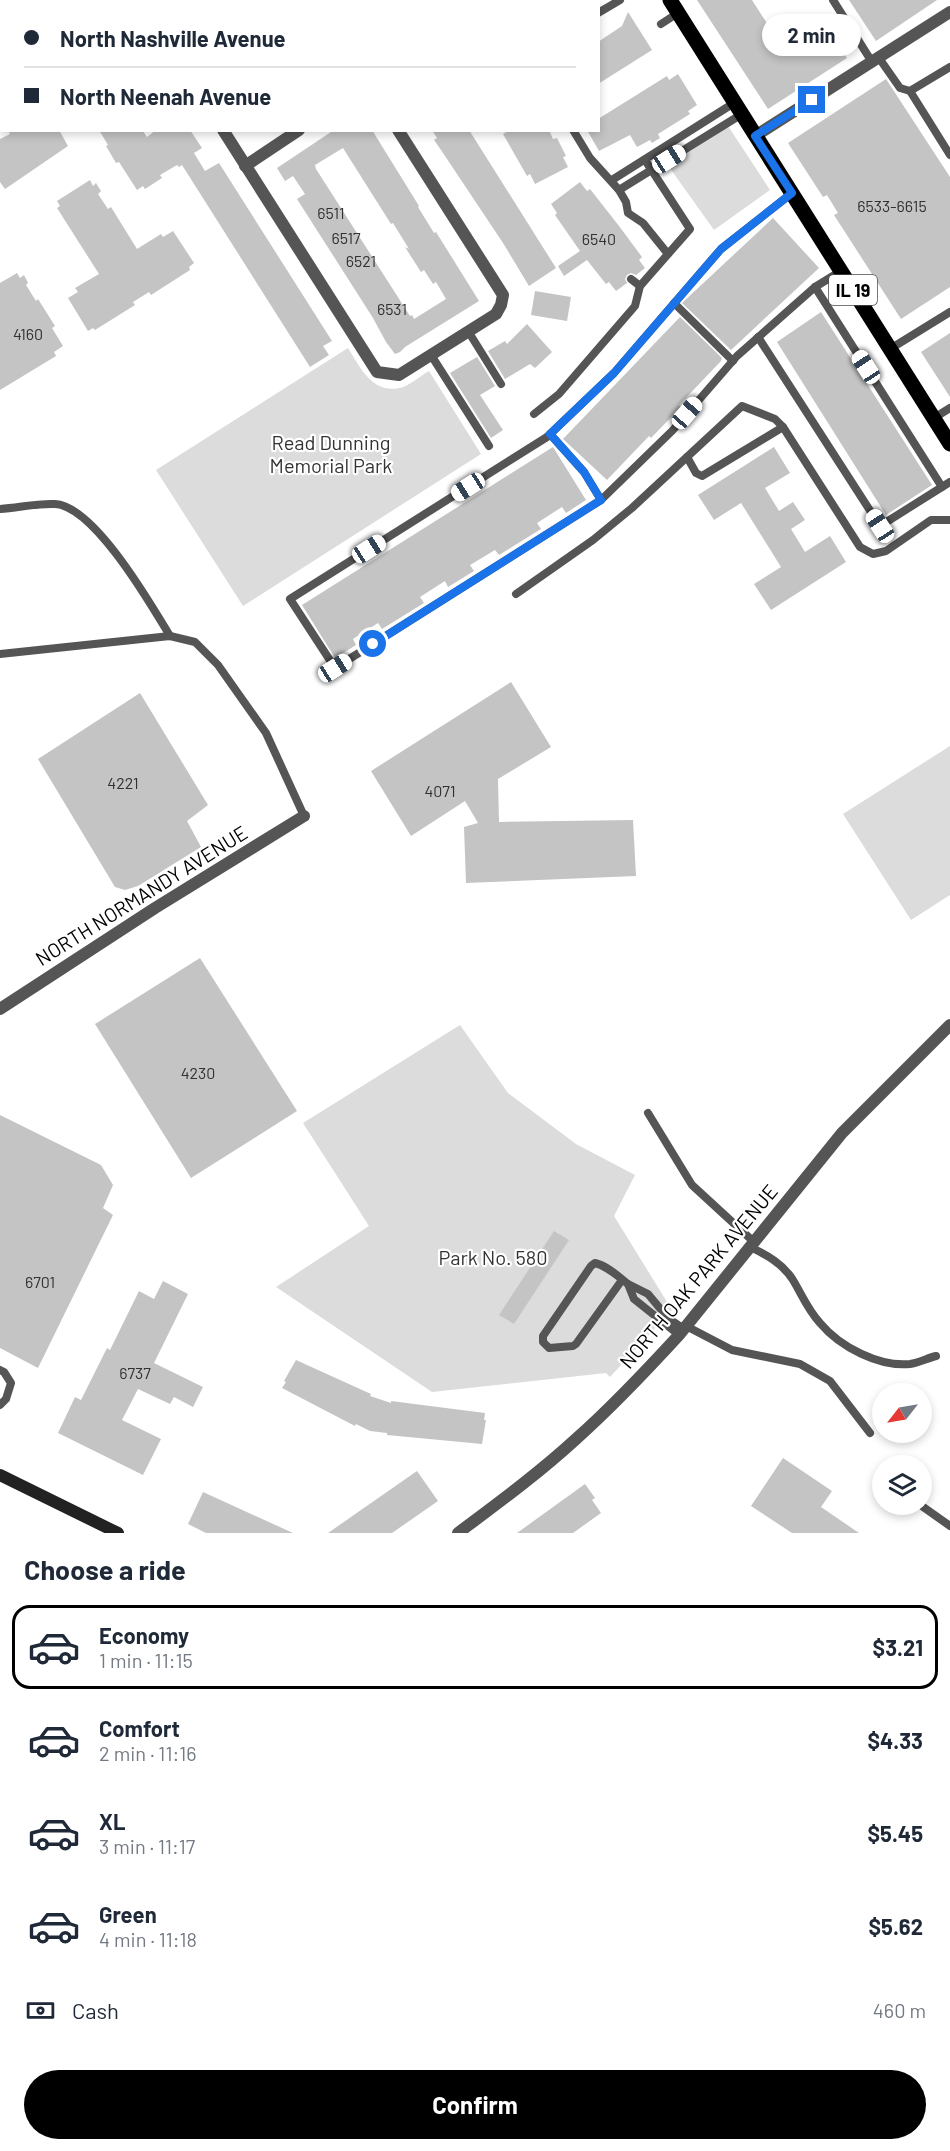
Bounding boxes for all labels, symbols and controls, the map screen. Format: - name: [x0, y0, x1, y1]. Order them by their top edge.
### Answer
- callout: 2 min: [762, 13, 862, 55]
- text: 2 min: [788, 23, 835, 47]
- text: North Nashville Avenue: [60, 25, 286, 51]
- text: North Neenah Avenue: [60, 83, 271, 109]
- route end: [798, 86, 825, 113]
- car: [649, 142, 689, 176]
- house number: 6533-6615: [857, 196, 927, 215]
- house number: 6511: [317, 203, 345, 222]
- house number: 6517: [331, 228, 361, 247]
- house number: 6540: [582, 229, 616, 248]
- house number: 6521: [346, 251, 376, 270]
- road number: IL 19: [829, 275, 877, 305]
- house number: 6531: [377, 299, 407, 318]
- house number: 4160: [13, 324, 43, 343]
- car: [849, 347, 883, 387]
- car: [668, 394, 706, 432]
- park label: Read Dunning Memorial Park: [270, 430, 392, 477]
- car: [448, 470, 488, 504]
- car: [863, 506, 897, 546]
- car: [349, 532, 389, 566]
- route start: [359, 630, 386, 657]
- car: [315, 651, 355, 685]
- house number: 4221: [107, 773, 139, 792]
- house number: 4071: [424, 781, 456, 800]
- street label: NORTH NORMANDY AVENUE: [31, 820, 251, 970]
- house number: 4230: [181, 1063, 215, 1082]
- street label: NORTH OAK PARK AVENUE: [614, 1179, 782, 1373]
- park label: Park No. 580: [438, 1245, 548, 1269]
- house number: 6701: [25, 1272, 55, 1291]
- house number: 6737: [119, 1363, 151, 1382]
- north arrow: [872, 1383, 932, 1443]
- map controls: [872, 1383, 932, 1515]
- button: layers: [872, 1455, 932, 1515]
- text: Choose a ride: [24, 1553, 186, 1585]
- icon: car: [27, 1620, 81, 1674]
- text: Economy: [99, 1622, 189, 1648]
- text: $3.21: [873, 1634, 923, 1660]
- text: 1 min · 11:15: [99, 1648, 193, 1672]
- icon: car: [27, 1713, 81, 1767]
- text: Comfort: [99, 1715, 180, 1741]
- text: $4.33: [867, 1727, 923, 1753]
- text: 2 min · 11:16: [99, 1741, 196, 1765]
- icon: car: [27, 1806, 81, 1860]
- text: XL: [99, 1808, 125, 1834]
- text: $5.45: [867, 1820, 923, 1846]
- text: 3 min · 11:17: [99, 1834, 195, 1858]
- icon: car: [27, 1899, 81, 1953]
- text: Green: [99, 1901, 157, 1927]
- text: $5.62: [868, 1913, 923, 1939]
- text: 4 min · 11:18: [99, 1927, 197, 1951]
- icon: cash: [24, 1994, 57, 2027]
- text: Cash: [72, 1997, 119, 2023]
- text: 460 m: [873, 1998, 926, 2022]
- button: Confirm: [24, 2070, 926, 2139]

